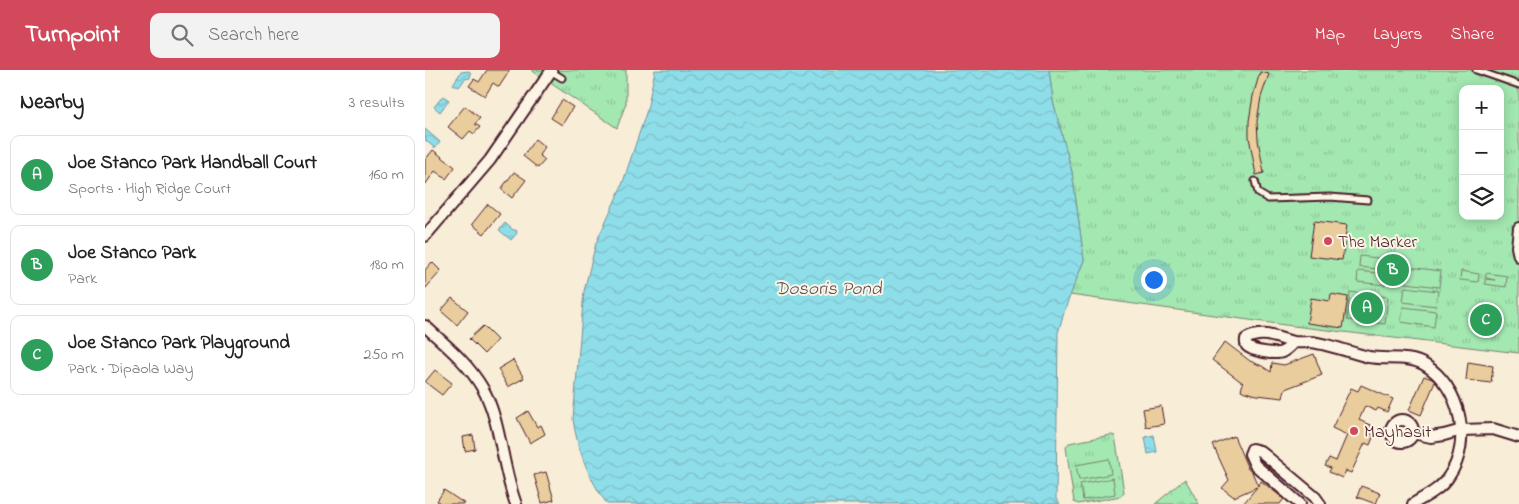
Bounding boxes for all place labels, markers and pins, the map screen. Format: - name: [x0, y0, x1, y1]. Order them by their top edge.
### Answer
- place label: The Marker: [1338, 230, 1418, 256]
- marker: The Marker: [1322, 235, 1334, 247]
- pin: B: [1377, 251, 1409, 289]
- pin: A: [1351, 289, 1383, 327]
- pin: C: [1470, 301, 1502, 339]
- place label: Mayhasit: [1364, 420, 1431, 446]
- marker: Mayhasit: [1348, 425, 1360, 437]

